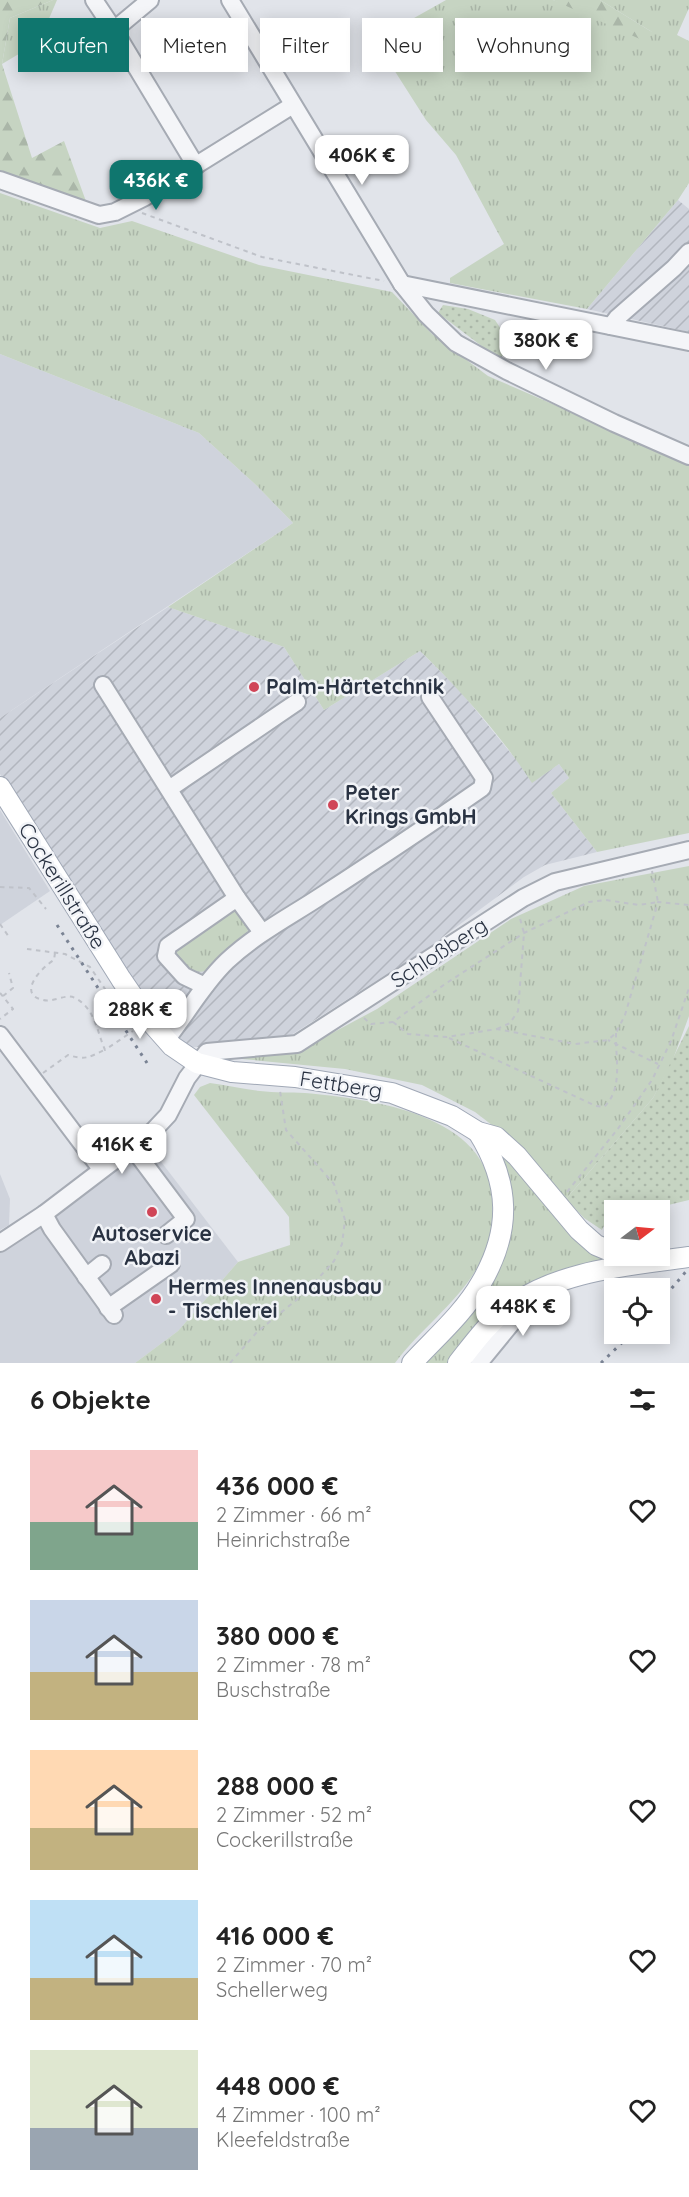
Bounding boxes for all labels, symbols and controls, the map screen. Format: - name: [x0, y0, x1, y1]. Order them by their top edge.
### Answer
- chip: Kaufen: [18, 18, 129, 72]
- chip: Mieten: [141, 18, 248, 72]
- chip: Filter: [260, 18, 350, 72]
- chip: Neu: [362, 18, 443, 72]
- chip: Wohnung: [455, 18, 591, 72]
- pin: 406K €: [313, 135, 411, 186]
- text: 406K €: [329, 142, 395, 167]
- pin: 436K €: [107, 160, 205, 211]
- text: 436K €: [124, 167, 188, 192]
- pin: 380K €: [497, 320, 595, 371]
- text: 380K €: [513, 327, 579, 352]
- place label: Palm-Härtetchnik: [266, 673, 445, 699]
- marker: Palm-Härtetchnik: [247, 680, 261, 694]
- place label: Peter Krings GmbH: [345, 779, 477, 829]
- marker: Peter Krings GmbH: [326, 798, 340, 812]
- street label: Cockerillstraße: [14, 817, 112, 954]
- street label: Schloßberg: [385, 911, 492, 993]
- pin: 288K €: [91, 989, 189, 1040]
- text: 288K €: [108, 996, 172, 1021]
- street label: Fettberg: [298, 1065, 384, 1103]
- pin: 416K €: [73, 1124, 171, 1175]
- text: 416K €: [91, 1131, 153, 1156]
- north arrow: [604, 1200, 670, 1266]
- map controls: [604, 1200, 670, 1344]
- marker: Autoservice Abazi: [145, 1205, 159, 1219]
- place label: Autoservice Abazi: [92, 1220, 212, 1270]
- place label: Hermes Innenausbau - Tischlerei: [168, 1273, 382, 1323]
- button: locate: [604, 1278, 670, 1344]
- pin: 448K €: [474, 1286, 572, 1337]
- marker: Hermes Innenausbau - Tischlerei: [149, 1292, 163, 1306]
- text: 448K €: [490, 1293, 556, 1318]
- text: 6 Objekte: [30, 1383, 151, 1416]
- icon: filters: [626, 1383, 659, 1416]
- text: 436 000 €: [216, 1469, 338, 1502]
- icon: home: [78, 1474, 150, 1546]
- icon: heart: [626, 1494, 659, 1527]
- text: 2 Zimmer · 66 m²: [216, 1502, 372, 1527]
- text: Heinrichstraße: [216, 1527, 350, 1552]
- text: 380 000 €: [216, 1619, 339, 1652]
- icon: home: [78, 1624, 150, 1696]
- icon: heart: [626, 1644, 659, 1677]
- text: 2 Zimmer · 78 m²: [216, 1652, 371, 1677]
- text: Buschstraße: [216, 1677, 331, 1702]
- text: 288 000 €: [216, 1769, 338, 1802]
- icon: home: [78, 1774, 150, 1846]
- icon: heart: [626, 1794, 659, 1827]
- text: 2 Zimmer · 52 m²: [216, 1802, 372, 1827]
- text: Cockerillstraße: [216, 1827, 353, 1852]
- text: 416 000 €: [216, 1919, 334, 1952]
- icon: home: [78, 1924, 150, 1996]
- icon: heart: [626, 1944, 659, 1977]
- text: 2 Zimmer · 70 m²: [216, 1952, 372, 1977]
- text: Schellerweg: [216, 1977, 328, 2002]
- text: 448 000 €: [216, 2069, 340, 2102]
- icon: home: [78, 2074, 150, 2146]
- icon: heart: [626, 2094, 659, 2127]
- text: 4 Zimmer · 100 m²: [216, 2102, 381, 2127]
- text: Kleefeldstraße: [216, 2127, 350, 2152]

